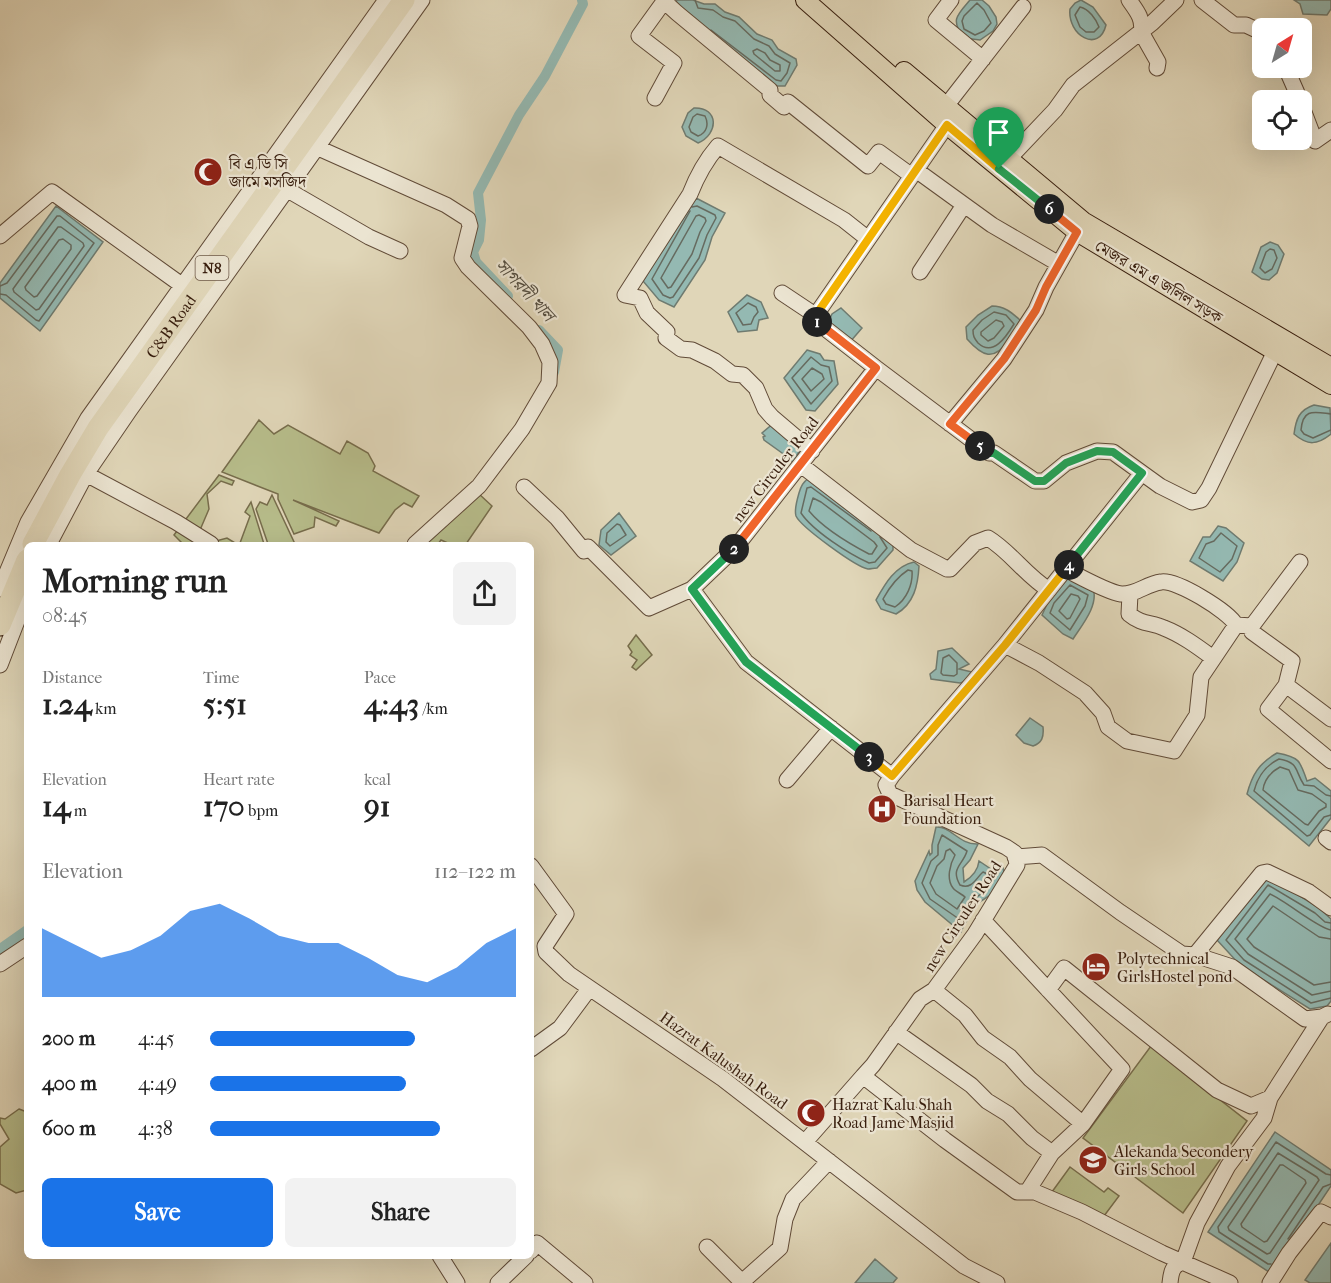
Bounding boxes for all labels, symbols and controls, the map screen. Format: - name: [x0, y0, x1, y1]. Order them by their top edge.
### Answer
- north arrow: [1252, 18, 1312, 78]
- map controls: [1252, 18, 1312, 150]
- button: locate: [1252, 90, 1312, 150]
- pin: [973, 107, 1024, 169]
- icon: arrive: [982, 116, 1015, 149]
- place label: বি এ ডি সি জামে মসজিদ: [228, 154, 307, 191]
- mosque icon: বি এ ডি সি জামে মসজিদ: [192, 156, 224, 188]
- pin: 6: [1034, 194, 1064, 224]
- text: 6: [1045, 199, 1053, 218]
- street label: মেজর এম এ জলিল সড়ক: [1092, 236, 1227, 327]
- water label: সাগরদী খাল: [491, 254, 562, 329]
- road number: N8: [196, 256, 228, 280]
- street label: C&B Road: [142, 291, 200, 362]
- pin: 1: [802, 307, 832, 337]
- text: 1: [814, 312, 820, 331]
- street label: new Circuler Road: [728, 413, 823, 526]
- pin: 5: [965, 431, 995, 461]
- text: 5: [977, 436, 983, 455]
- pin: 2: [719, 534, 749, 564]
- text: 2: [730, 539, 738, 558]
- pin: 4: [1054, 550, 1084, 580]
- text: 4: [1064, 555, 1074, 574]
- text: Morning run: [42, 562, 227, 601]
- button: share: [453, 562, 516, 625]
- text: 08:45: [42, 604, 88, 627]
- text: Distance: [42, 668, 102, 687]
- text: Time: [203, 668, 239, 687]
- text: Pace: [364, 668, 396, 687]
- text: 1.24: [42, 687, 92, 722]
- text: 5:51: [203, 687, 247, 722]
- text: 4:43: [364, 687, 419, 722]
- text: km: [92, 699, 117, 718]
- text: /km: [419, 699, 448, 718]
- pin: 3: [854, 742, 884, 772]
- text: 3: [866, 747, 872, 766]
- text: Elevation: [42, 770, 107, 789]
- text: Heart rate: [203, 770, 275, 789]
- text: kcal: [364, 770, 391, 789]
- text: 14: [42, 789, 70, 824]
- text: 170: [203, 789, 245, 824]
- text: 91: [364, 789, 390, 824]
- place label: Barisal Heart Foundation: [903, 791, 994, 828]
- hospital icon: Barisal Heart Foundation: [866, 793, 898, 825]
- text: m: [70, 801, 87, 820]
- text: bpm: [245, 801, 278, 820]
- street label: new Circuler Road: [919, 857, 1006, 975]
- text: Elevation: [42, 860, 123, 883]
- text: 112–122 m: [434, 860, 516, 883]
- place label: Polytechnical GirlsHostel pond: [1117, 949, 1233, 986]
- hotel icon: Polytechnical GirlsHostel pond: [1080, 951, 1112, 983]
- street label: Hazrat Kalushah Road: [656, 1008, 792, 1113]
- text: 200 m: [42, 1027, 95, 1050]
- text: 4:45: [138, 1027, 175, 1050]
- text: 400 m: [42, 1072, 97, 1095]
- text: 4:49: [138, 1072, 177, 1095]
- place label: Hazrat Kalu Shah Road Jame Masjid: [832, 1095, 954, 1132]
- mosque icon: Hazrat Kalu Shah Road Jame Masjid: [795, 1097, 827, 1129]
- text: 600 m: [42, 1117, 96, 1140]
- text: 4:38: [138, 1117, 173, 1140]
- place label: Alekanda Secondery Girls School: [1113, 1142, 1254, 1179]
- school or university icon: Alekanda Secondery Girls School: [1077, 1144, 1109, 1176]
- button: Save: [42, 1178, 273, 1247]
- button: Share: [285, 1178, 516, 1247]

